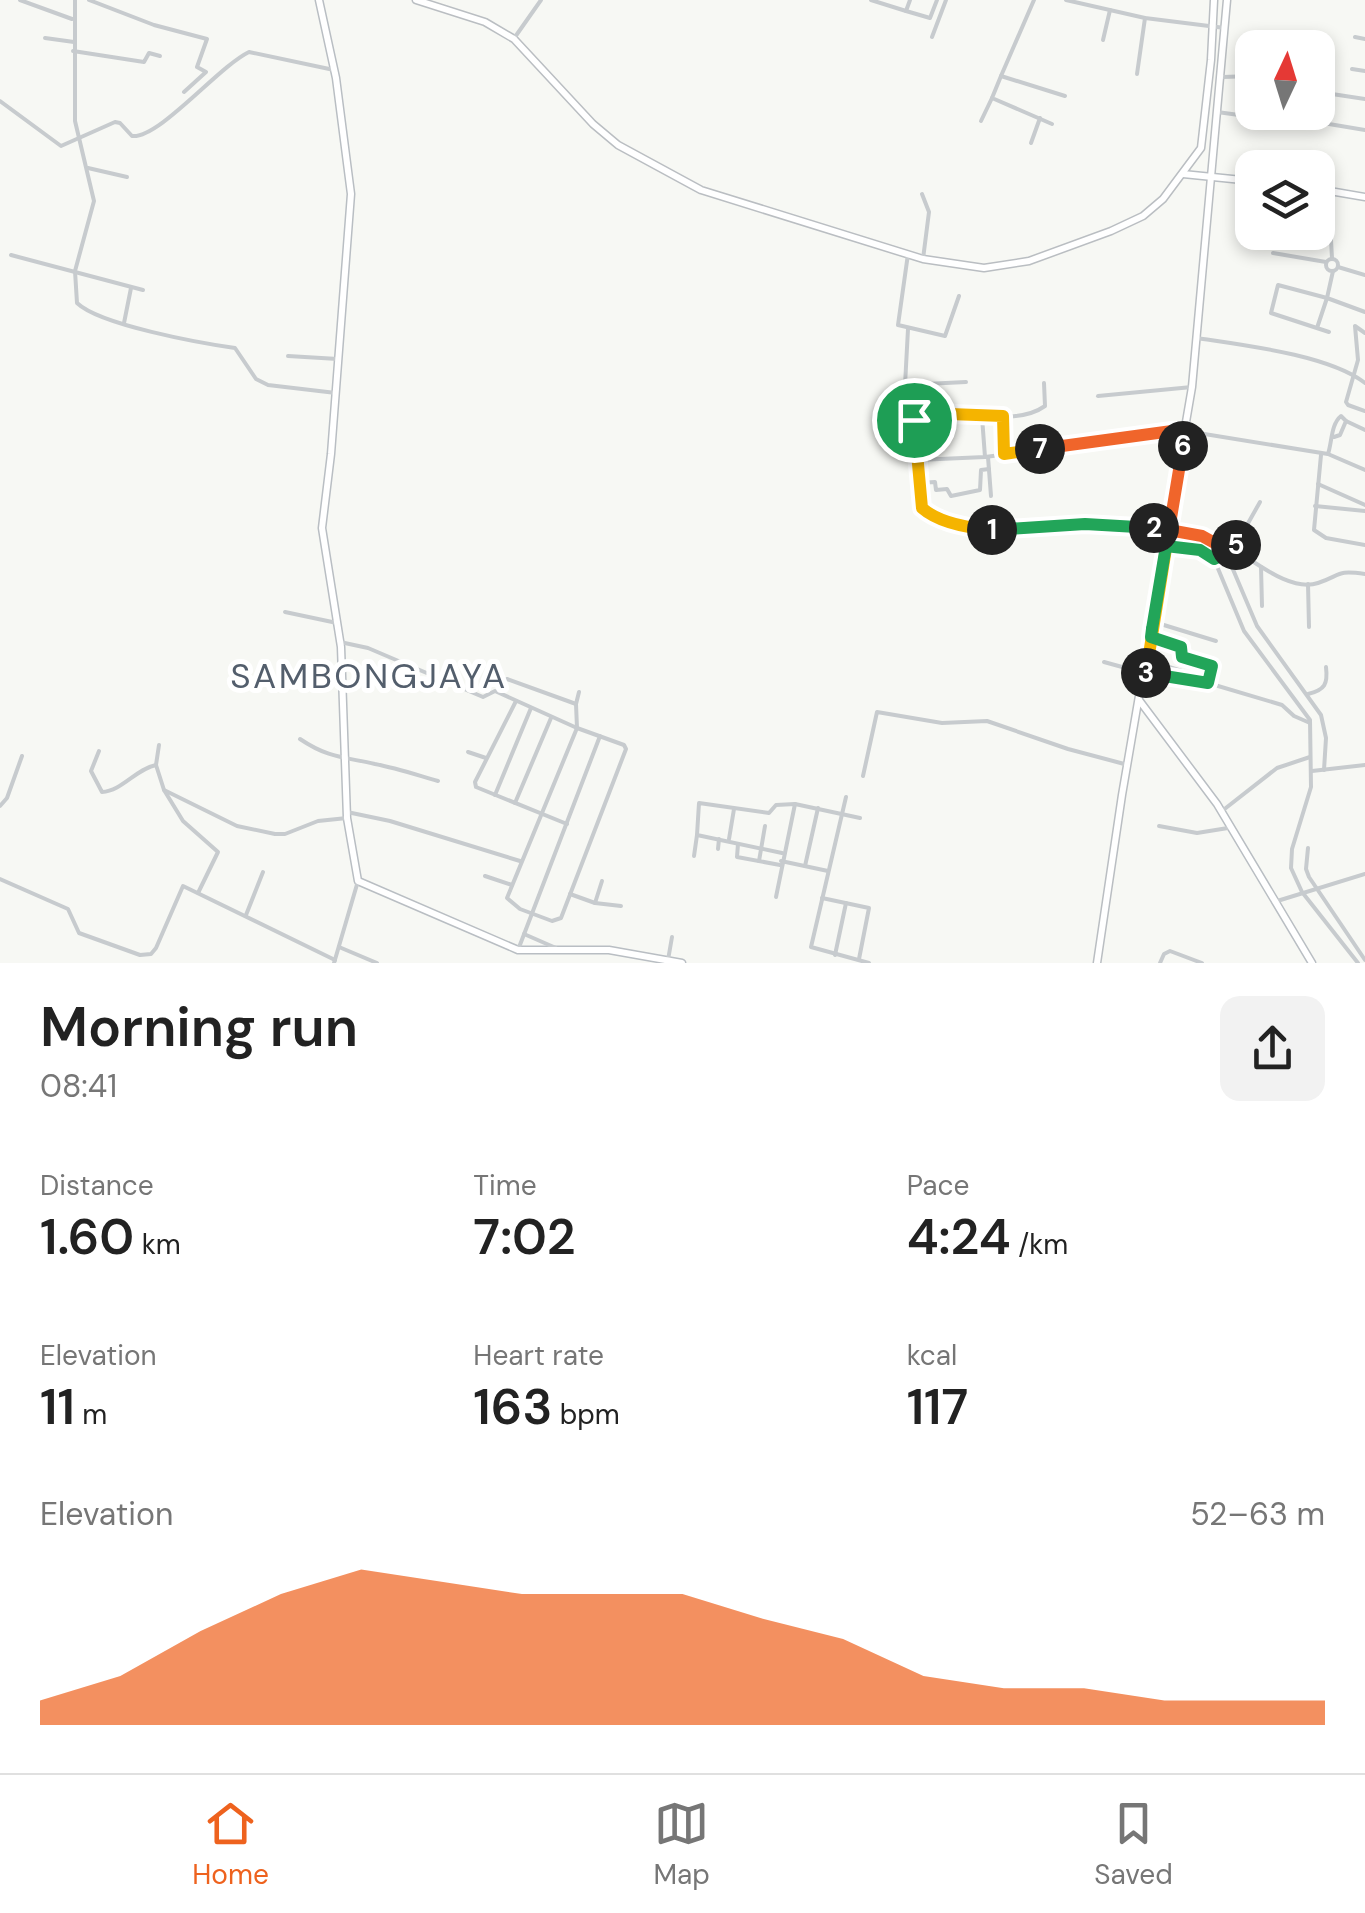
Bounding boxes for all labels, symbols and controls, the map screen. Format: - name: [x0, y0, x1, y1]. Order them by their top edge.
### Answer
- north arrow: [1235, 30, 1335, 130]
- map controls: [1235, 30, 1335, 250]
- button: layers: [1235, 150, 1335, 250]
- pin: [872, 378, 957, 463]
- icon: arrive: [887, 393, 942, 448]
- pin: 6: [1158, 421, 1208, 471]
- pin: 7: [1015, 424, 1065, 474]
- text: 6: [1174, 427, 1192, 464]
- text: 7: [1032, 430, 1048, 467]
- pin: 2: [1129, 503, 1179, 553]
- pin: 1: [967, 505, 1017, 555]
- text: 2: [1146, 509, 1162, 546]
- text: 1: [987, 511, 997, 548]
- pin: 5: [1211, 520, 1261, 570]
- text: 5: [1227, 526, 1245, 563]
- pin: 3: [1121, 648, 1171, 698]
- district label: SAMBONGJAYA: [230, 653, 508, 699]
- text: 3: [1138, 654, 1154, 691]
- text: Morning run: [40, 991, 358, 1063]
- button: share: [1220, 996, 1325, 1101]
- text: 08:41: [40, 1065, 117, 1107]
- text: Distance: [40, 1167, 154, 1204]
- text: Time: [473, 1167, 537, 1204]
- text: Pace: [907, 1167, 969, 1204]
- text: 1.60: [40, 1204, 134, 1270]
- text: 7:02: [473, 1204, 576, 1270]
- text: 4:24: [907, 1204, 1011, 1270]
- text: km: [134, 1226, 181, 1263]
- text: /km: [1011, 1226, 1068, 1263]
- text: Elevation: [40, 1337, 157, 1374]
- text: Heart rate: [473, 1337, 604, 1374]
- text: kcal: [907, 1337, 957, 1374]
- text: 11: [40, 1374, 75, 1440]
- text: 163: [473, 1374, 552, 1440]
- text: 117: [907, 1374, 968, 1440]
- text: m: [75, 1396, 107, 1433]
- text: bpm: [552, 1396, 620, 1433]
- text: Elevation: [40, 1493, 173, 1535]
- text: 52–63 m: [1190, 1493, 1325, 1535]
- tab: Home: [192, 1796, 269, 1893]
- tab: Map: [653, 1796, 710, 1893]
- tab: Saved: [1094, 1796, 1173, 1893]

